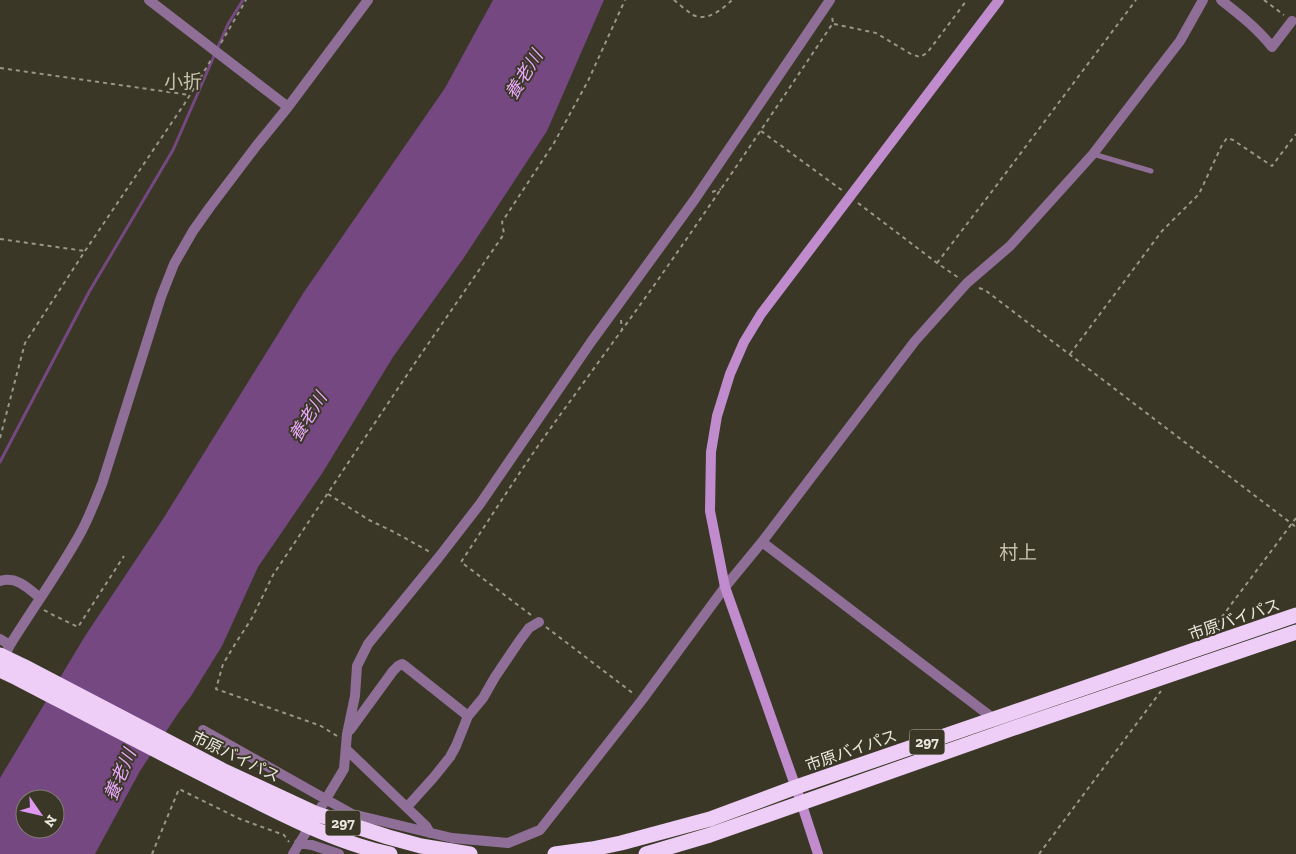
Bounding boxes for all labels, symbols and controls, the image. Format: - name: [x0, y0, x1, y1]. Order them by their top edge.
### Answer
- water label: 養老川: [500, 45, 549, 104]
- district label: 小折: [164, 70, 202, 93]
- water label: 養老川: [284, 387, 333, 446]
- district label: 村上: [999, 541, 1037, 564]
- street label: 市原バイパス: [1186, 595, 1282, 644]
- street label: 市原バイパス: [803, 726, 899, 775]
- street label: 市原バイパス: [189, 727, 283, 786]
- road number: 297: [910, 730, 944, 754]
- water label: 養老川: [99, 744, 141, 804]
- north arrow: [15, 789, 65, 839]
- road number: 297: [326, 810, 360, 836]
- text: N: [40, 812, 60, 830]

